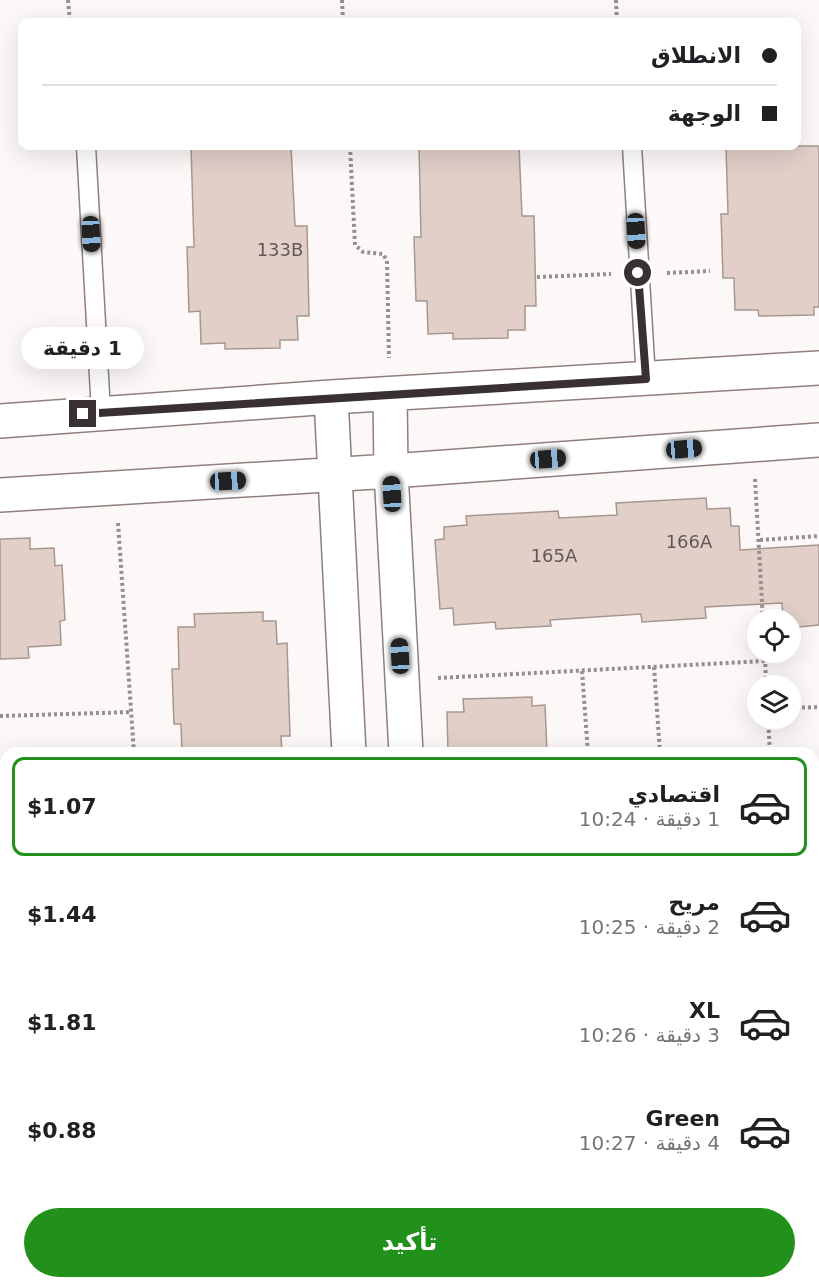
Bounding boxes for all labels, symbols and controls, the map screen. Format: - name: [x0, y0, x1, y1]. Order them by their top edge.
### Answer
- text: الانطلاق: [651, 43, 741, 68]
- text: الوجهة: [668, 101, 741, 126]
- car: [626, 213, 646, 249]
- car: [81, 216, 101, 252]
- house number: 133B: [257, 239, 303, 260]
- route start: [624, 259, 651, 286]
- callout: 1 دقيقة: [22, 327, 144, 369]
- text: 1 دقيقة: [43, 336, 122, 360]
- route end: [69, 400, 96, 427]
- car: [665, 438, 703, 460]
- car: [529, 449, 567, 469]
- car: [210, 471, 246, 491]
- car: [382, 476, 402, 512]
- house number: 166A: [666, 531, 713, 552]
- house number: 165A: [531, 545, 578, 566]
- map controls: [747, 609, 801, 729]
- button: locate: [747, 609, 801, 663]
- car: [390, 638, 410, 674]
- button: layers: [747, 675, 801, 729]
- icon: car: [738, 780, 792, 834]
- text: اقتصادي: [628, 782, 720, 807]
- text: $1.07: [27, 794, 97, 819]
- text: 1 دقيقة · 10:24: [579, 807, 720, 831]
- icon: car: [738, 888, 792, 942]
- text: مريح: [669, 890, 720, 915]
- text: $1.44: [27, 902, 97, 927]
- text: 2 دقيقة · 10:25: [579, 915, 720, 939]
- icon: car: [738, 996, 792, 1050]
- text: XL: [689, 998, 720, 1023]
- text: $1.81: [27, 1010, 97, 1035]
- text: 3 دقيقة · 10:26: [579, 1023, 720, 1047]
- icon: car: [738, 1104, 792, 1158]
- text: Green: [646, 1106, 720, 1131]
- text: $0.88: [27, 1118, 97, 1143]
- text: 4 دقيقة · 10:27: [579, 1131, 720, 1155]
- button: تأكيد: [24, 1208, 795, 1277]

